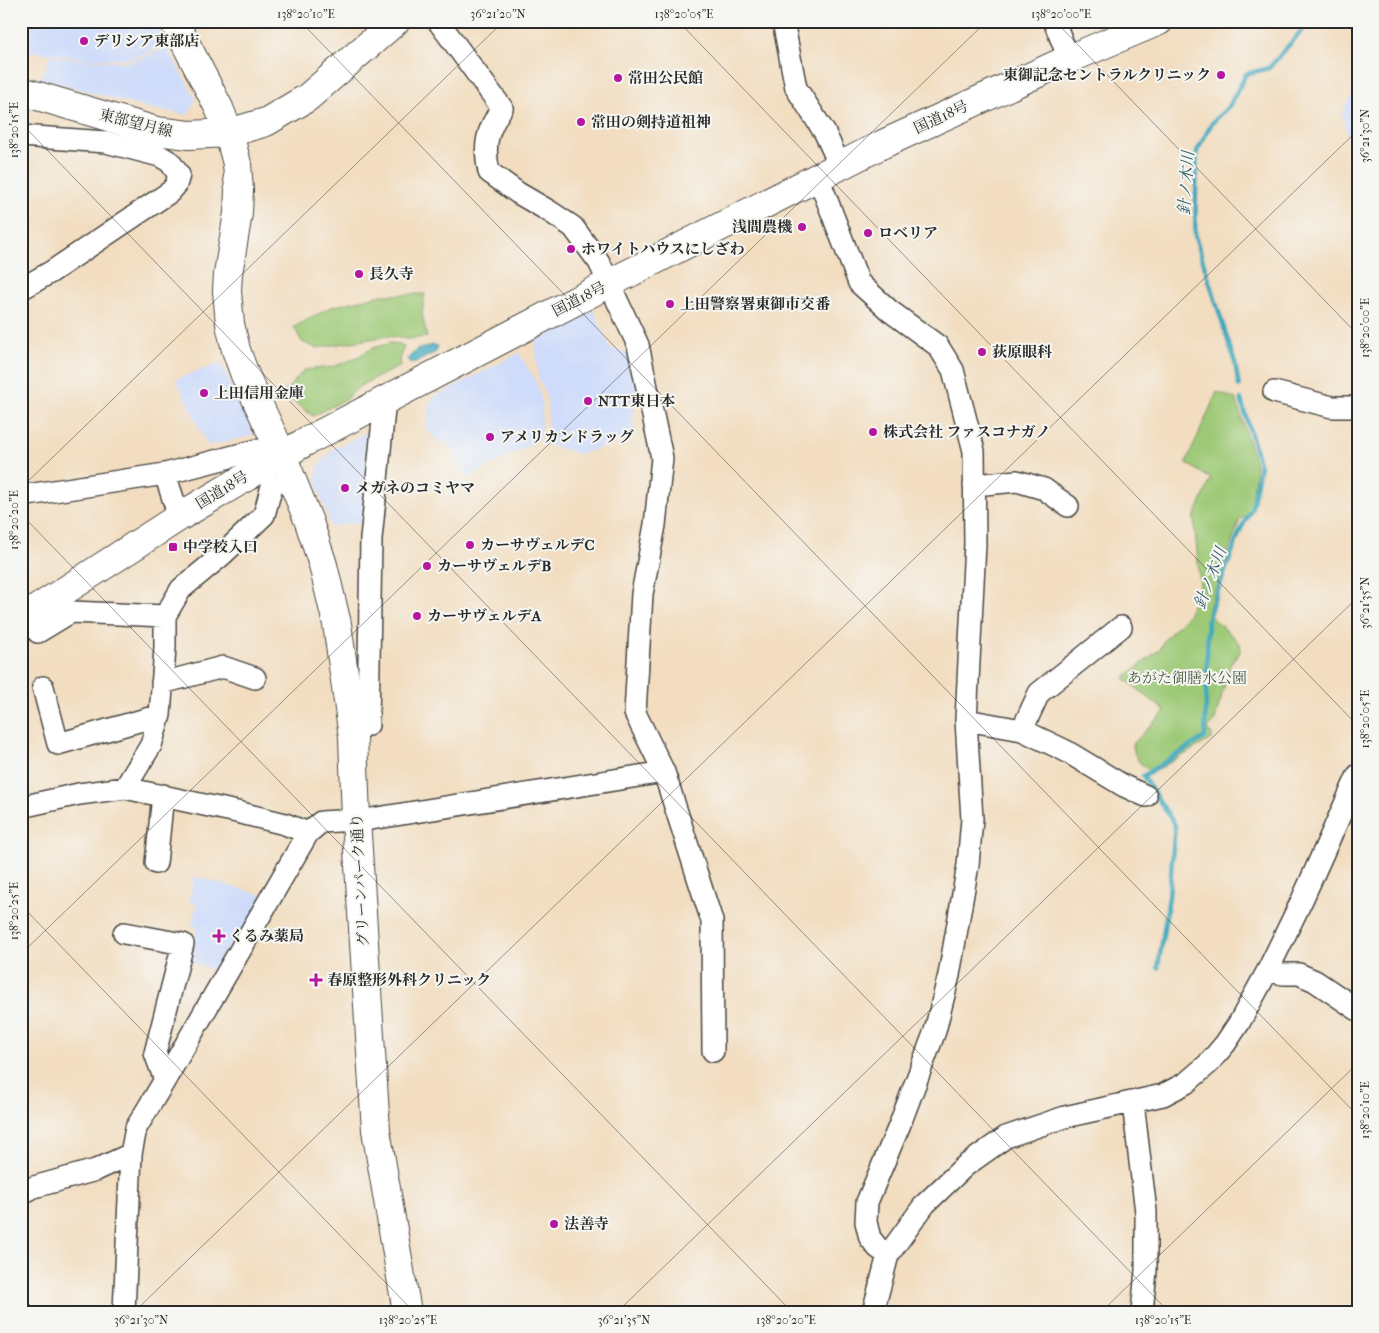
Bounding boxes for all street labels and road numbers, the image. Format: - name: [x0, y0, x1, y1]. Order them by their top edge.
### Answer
- street label: 国道18号: [911, 97, 971, 137]
- street label: 東部望月線: [97, 105, 175, 141]
- street label: 国道18号: [549, 278, 609, 320]
- street label: 国道18号: [193, 467, 251, 513]
- street label: グリーンパーク通り: [348, 813, 372, 947]

